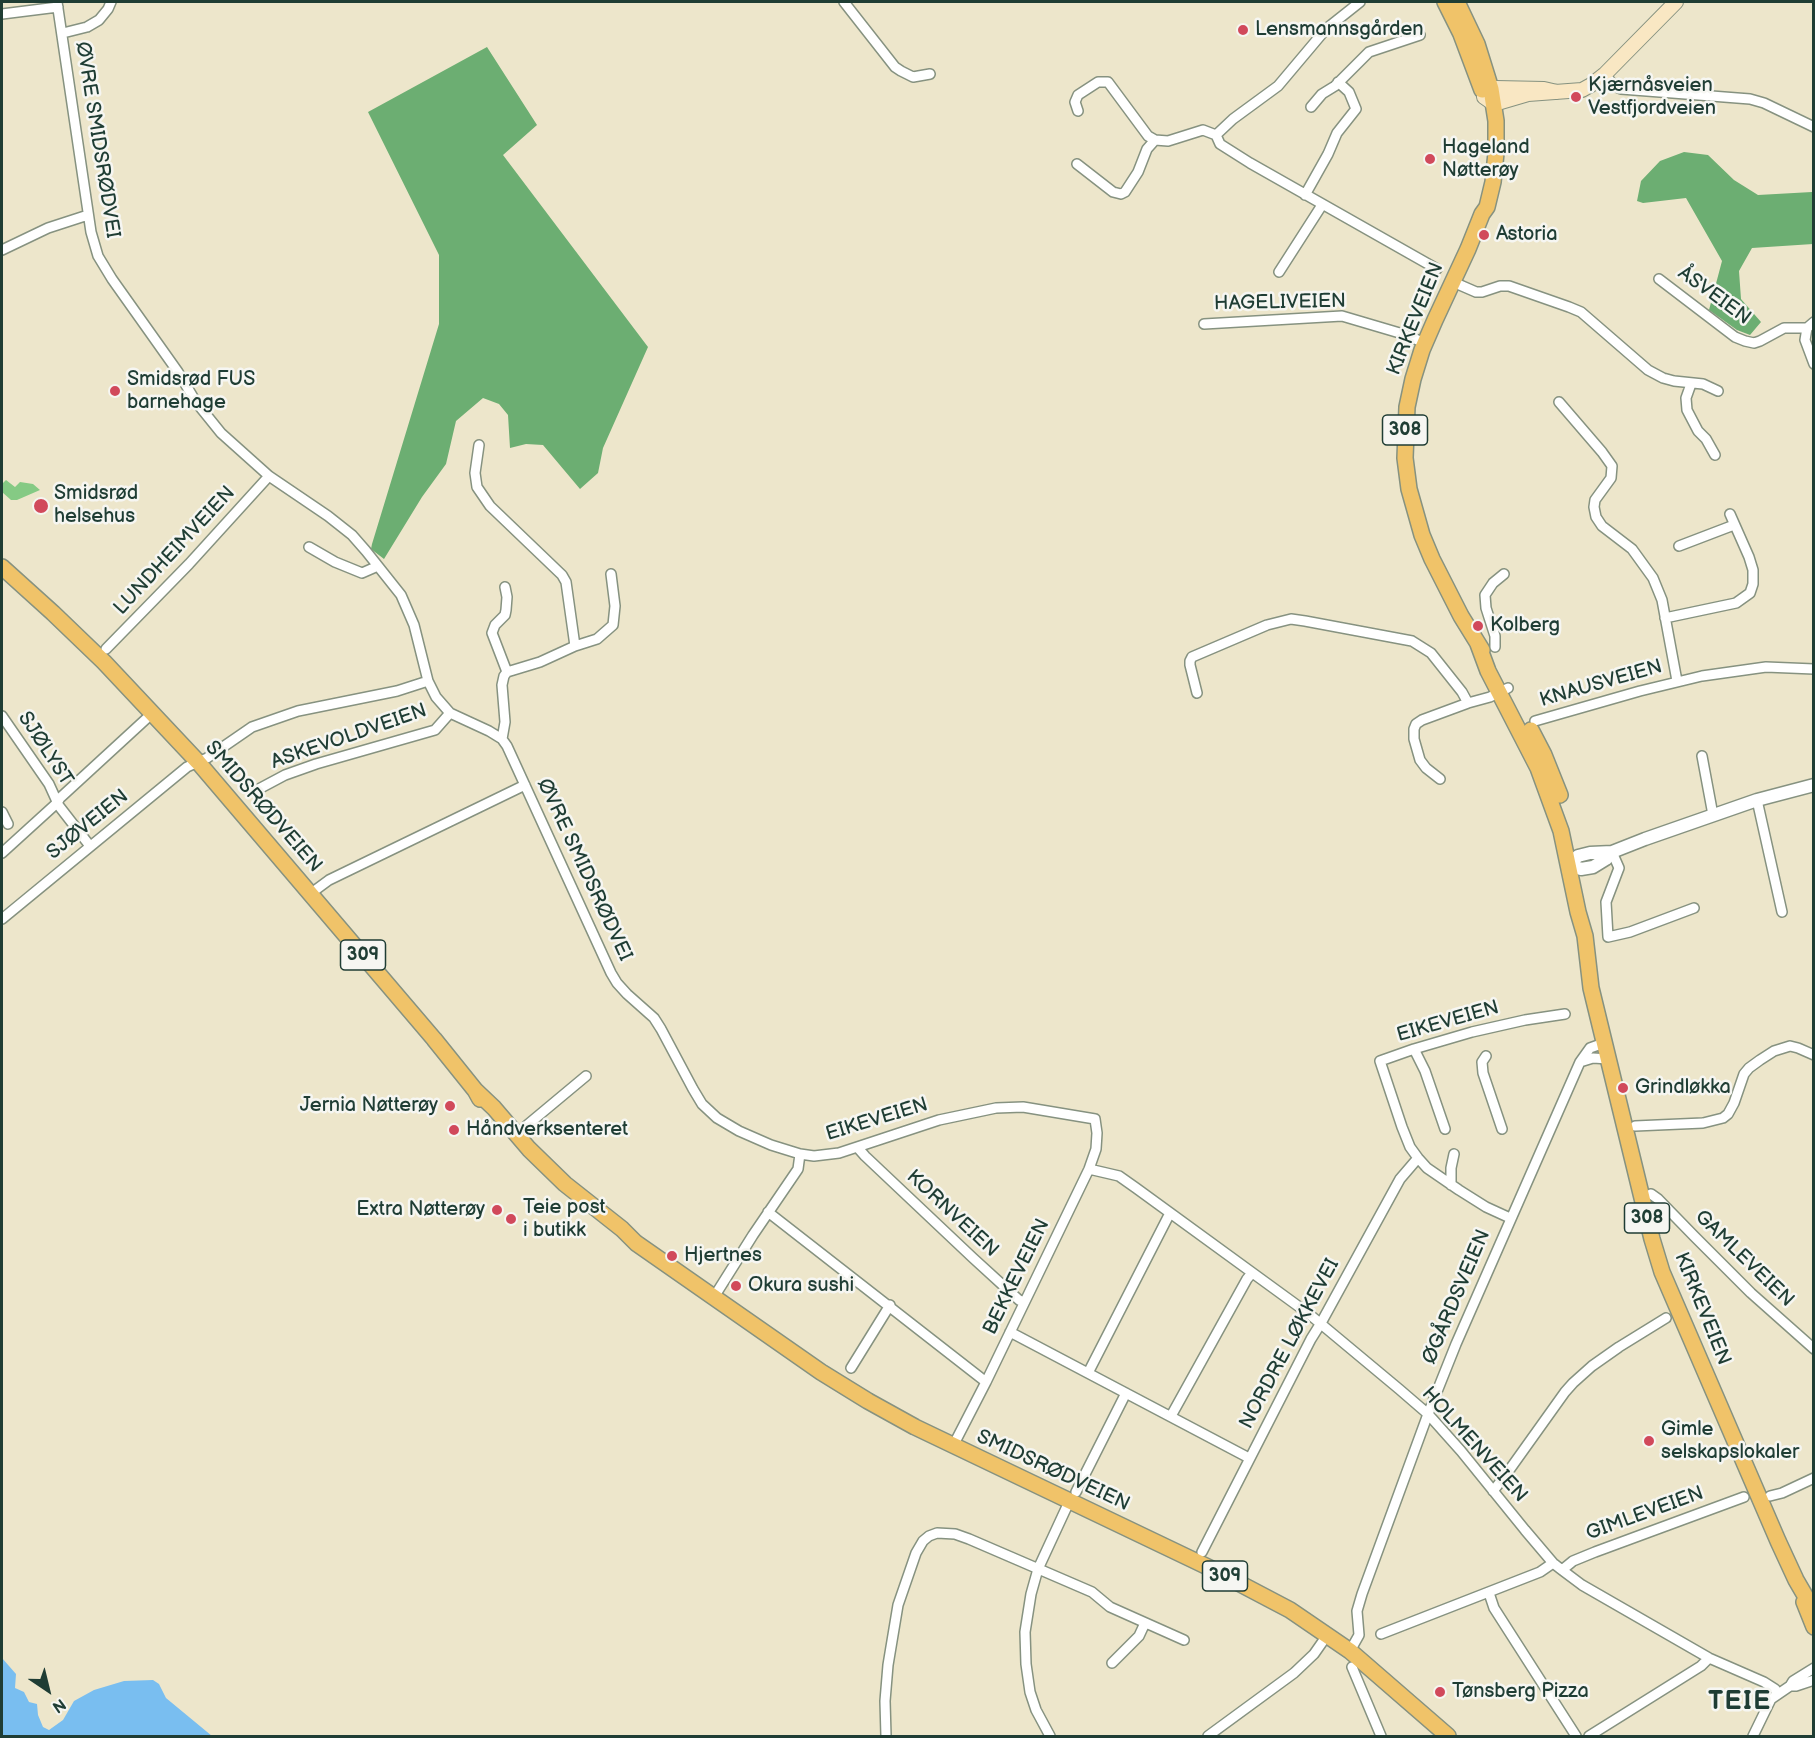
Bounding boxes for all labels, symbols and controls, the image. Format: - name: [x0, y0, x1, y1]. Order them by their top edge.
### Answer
- place label: Lensmannsgården: [1255, 18, 1424, 42]
- marker: Lensmannsgården: [1236, 23, 1250, 37]
- street label: ØVRE SMIDSRØDVEI: [70, 40, 124, 240]
- place label: Kjærnåsveien Vestfjordveien: [1588, 74, 1716, 121]
- marker: Kjærnåsveien Vestfjordveien: [1569, 90, 1583, 104]
- place label: Hageland Nøtterøy: [1442, 136, 1530, 183]
- marker: Hageland Nøtterøy: [1423, 152, 1437, 166]
- place label: Astoria: [1496, 223, 1557, 247]
- marker: Astoria: [1477, 228, 1491, 242]
- street label: KIRKEVEIEN: [1383, 259, 1449, 379]
- street label: ÅSVEIEN: [1673, 262, 1755, 330]
- street label: HAGELIVEIEN: [1214, 290, 1346, 316]
- place label: Smidsrød FUS barnehage: [127, 368, 255, 415]
- marker: Smidsrød FUS barnehage: [108, 384, 122, 398]
- road number: 308: [1382, 415, 1428, 445]
- place label: Smidsrød helsehus: [54, 482, 138, 529]
- street label: LUNDHEIMVEIEN: [109, 482, 241, 620]
- marker: Smidsrød helsehus: [32, 497, 50, 515]
- place label: Kolberg: [1490, 614, 1560, 638]
- marker: Kolberg: [1471, 619, 1485, 633]
- street label: KNAUSVEIEN: [1537, 655, 1665, 713]
- street label: ASKEVOLDVEIEN: [268, 699, 430, 775]
- street label: SJØLYST: [12, 707, 78, 791]
- street label: SMIDSRØDVEIEN: [199, 736, 327, 878]
- street label: ØVRE SMIDSRØDVEI: [531, 775, 637, 965]
- street label: SJØVEIEN: [42, 785, 134, 865]
- road number: 309: [340, 940, 386, 970]
- street label: EIKEVEIEN: [1394, 996, 1502, 1048]
- place label: Grindløkka: [1635, 1076, 1731, 1100]
- marker: Grindløkka: [1616, 1081, 1630, 1095]
- street label: EIKEVEIEN: [823, 1093, 931, 1147]
- place label: Jernia Nøtterøy: [300, 1094, 438, 1118]
- marker: Jernia Nøtterøy: [443, 1099, 457, 1113]
- place label: Håndverksenteret: [466, 1118, 628, 1142]
- marker: Håndverksenteret: [447, 1123, 461, 1137]
- street label: KORNVEIEN: [901, 1165, 1003, 1263]
- place label: Teie post i butikk: [523, 1196, 606, 1243]
- place label: Extra Nøtterøy: [356, 1198, 485, 1222]
- marker: Extra Nøtterøy: [490, 1203, 504, 1217]
- road number: 308: [1624, 1203, 1670, 1233]
- street label: GAMLEVEIEN: [1689, 1206, 1799, 1312]
- marker: Teie post i butikk: [504, 1212, 518, 1226]
- street label: BEKKEVEIEN: [979, 1215, 1055, 1339]
- street label: ØGÅRDSVEIEN: [1418, 1226, 1496, 1368]
- place label: Hjertnes: [684, 1244, 762, 1268]
- marker: Hjertnes: [665, 1249, 679, 1263]
- street label: KIRKEVEIEN: [1669, 1249, 1735, 1369]
- street label: NORDRE LØKKEVEI: [1235, 1255, 1345, 1433]
- place label: Okura sushi: [748, 1274, 854, 1298]
- marker: Okura sushi: [729, 1279, 743, 1293]
- street label: HOLMENVEIEN: [1416, 1382, 1532, 1508]
- place label: Gimle selskapslokaler: [1661, 1418, 1799, 1465]
- street label: SMIDSRØDVEIEN: [973, 1425, 1133, 1517]
- marker: Gimle selskapslokaler: [1642, 1434, 1656, 1448]
- street label: GIMLEVEIEN: [1583, 1482, 1707, 1546]
- road number: 309: [1202, 1561, 1248, 1591]
- north arrow: [18, 1660, 78, 1720]
- place label: Tønsberg Pizza: [1452, 1680, 1589, 1704]
- marker: Tønsberg Pizza: [1433, 1685, 1447, 1699]
- district label: TEIE: [1708, 1686, 1772, 1718]
- text: N: [48, 1694, 69, 1716]

